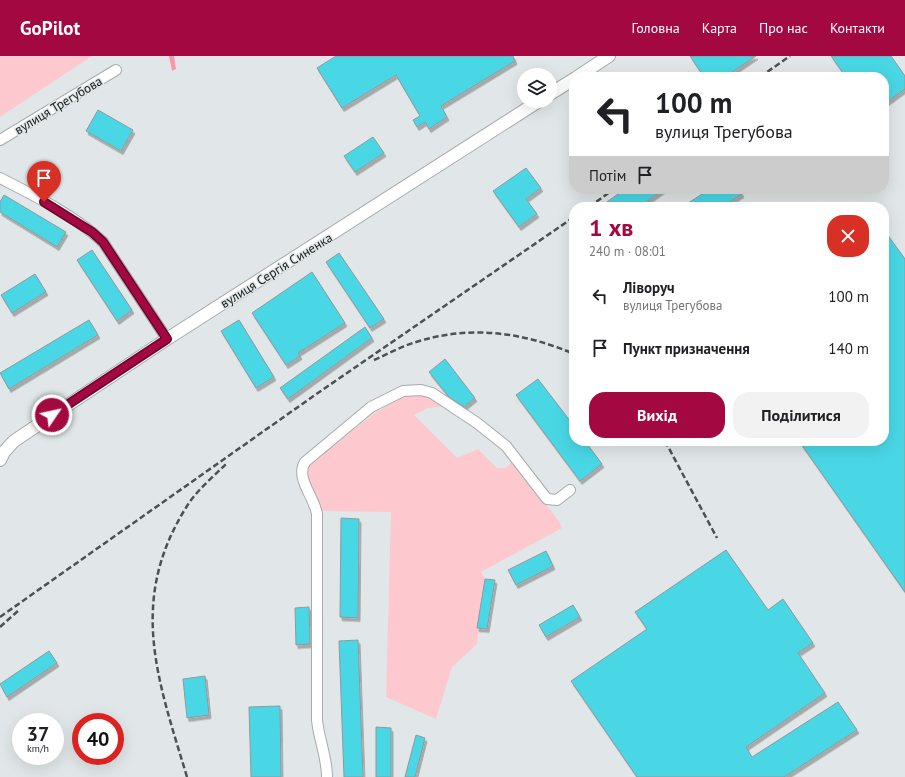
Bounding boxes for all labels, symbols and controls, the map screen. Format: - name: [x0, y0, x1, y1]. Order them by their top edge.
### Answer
- text: GoPilot: [20, 16, 80, 40]
- text: Головна: [632, 19, 680, 37]
- text: Карта: [702, 19, 737, 37]
- text: Про нас: [759, 19, 808, 37]
- text: Контакти: [830, 19, 885, 37]
- map controls: [517, 68, 557, 108]
- button: layers: [517, 68, 557, 108]
- street label: вулиця Трегубова: [11, 73, 105, 138]
- text: 100 m: [655, 84, 732, 121]
- icon: left: [589, 88, 641, 140]
- text: вулиця Трегубова: [655, 120, 793, 143]
- pin: [27, 161, 61, 202]
- icon: arrive: [634, 164, 656, 186]
- text: Потім: [589, 166, 626, 185]
- icon: arrive: [33, 167, 55, 189]
- text: 1 хв: [589, 212, 633, 243]
- button: close: [827, 215, 869, 257]
- street label: вулиця Сергія Синенка: [217, 229, 336, 312]
- text: 240 m · 08:01: [589, 243, 666, 260]
- text: Ліворуч: [623, 278, 675, 297]
- icon: left: [589, 285, 611, 307]
- text: 100 m: [828, 287, 869, 306]
- text: вулиця Трегубова: [623, 297, 723, 314]
- icon: arrive: [589, 337, 611, 359]
- text: Пункт призначення: [623, 339, 750, 358]
- text: 140 m: [828, 339, 869, 358]
- button: Вихід: [589, 392, 725, 438]
- button: Поділитися: [733, 392, 869, 438]
- position arrow: [31, 394, 73, 436]
- speed limit sign: 40: [72, 713, 124, 765]
- text: 37: [27, 721, 49, 747]
- text: km/h: [27, 742, 49, 755]

